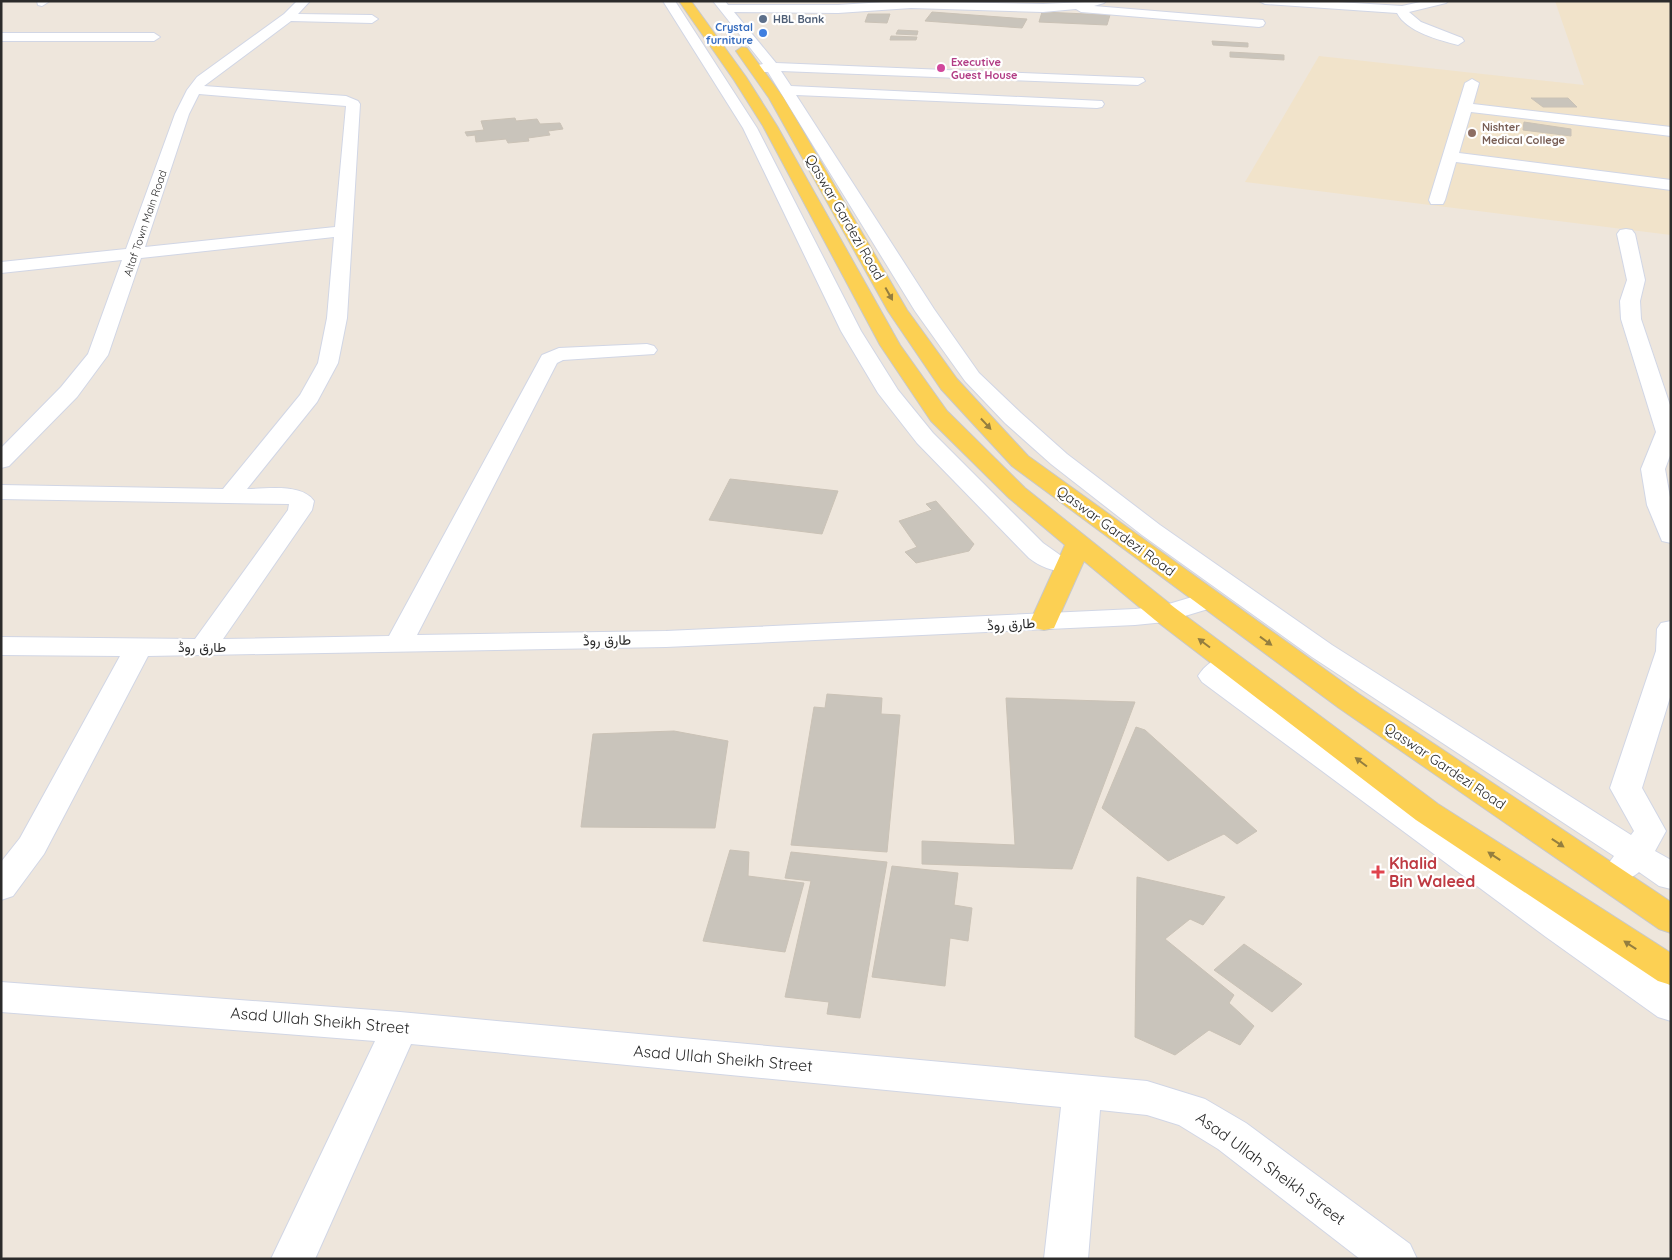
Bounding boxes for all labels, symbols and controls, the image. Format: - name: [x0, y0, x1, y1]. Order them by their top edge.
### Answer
- place label: HBL Bank: [773, 12, 824, 26]
- marker: HBL Bank: [757, 13, 769, 25]
- place label: Crystal furniture: [706, 20, 754, 47]
- marker: Crystal furniture: [757, 27, 769, 39]
- place label: Executive Guest House: [951, 55, 1018, 82]
- marker: Executive Guest House: [935, 62, 947, 74]
- place label: Nishter Medical College: [1482, 120, 1566, 147]
- marker: Nishter Medical College: [1466, 127, 1478, 139]
- street label: Qaswar Gardezi Road: [802, 151, 888, 283]
- street label: Altaf Town Main Road: [120, 168, 170, 278]
- one-way arrow: [884, 288, 893, 301]
- one-way arrow: [980, 417, 992, 429]
- street label: Qaswar Gardezi Road: [1053, 482, 1179, 580]
- street label: طارق روڈ: [986, 614, 1036, 634]
- street label: طارق روڈ: [583, 631, 631, 649]
- one-way arrow: [1259, 636, 1273, 646]
- street label: طارق روڈ: [178, 638, 226, 656]
- one-way arrow: [1197, 638, 1211, 648]
- street label: Qaswar Gardezi Road: [1381, 719, 1509, 813]
- one-way arrow: [1355, 757, 1368, 768]
- one-way arrow: [1551, 838, 1564, 848]
- one-way arrow: [1487, 851, 1501, 861]
- place label: Khalid Bin Waleed: [1389, 853, 1475, 891]
- marker: Khalid Bin Waleed: [1371, 865, 1385, 879]
- one-way arrow: [1623, 940, 1637, 949]
- street label: Asad Ullah Sheikh Street: [230, 1002, 410, 1038]
- street label: Asad Ullah Sheikh Street: [633, 1040, 813, 1076]
- street label: Asad Ullah Sheikh Street: [1192, 1107, 1350, 1229]

